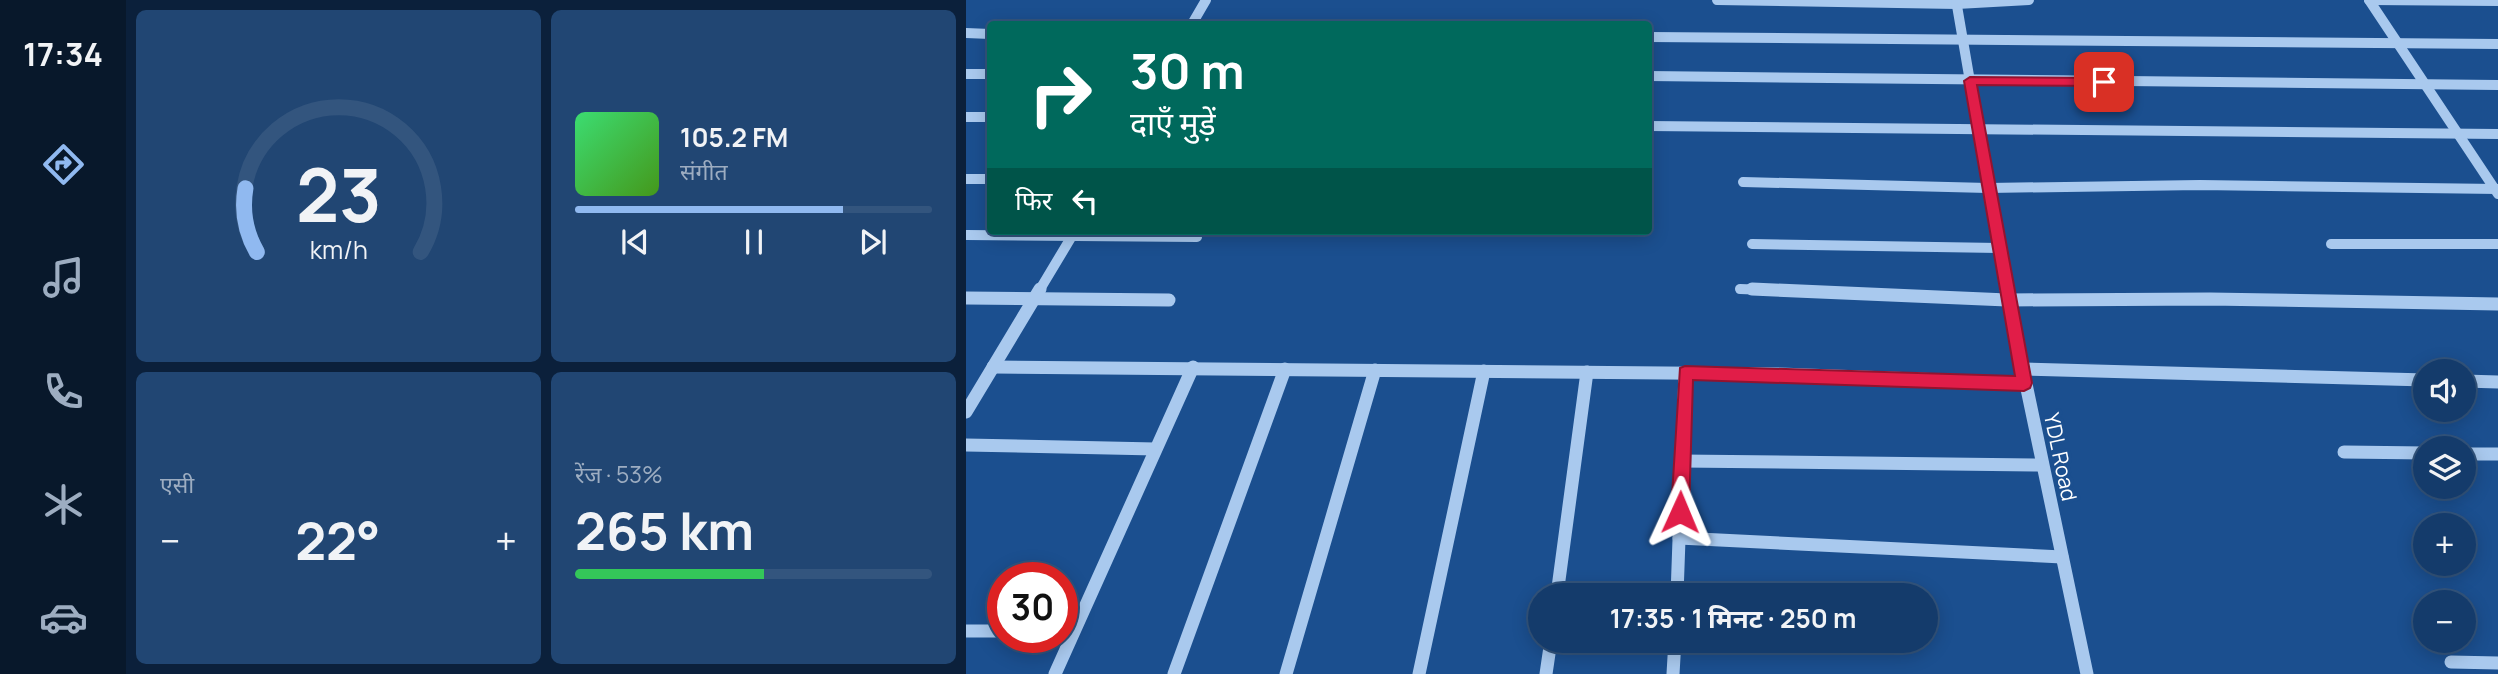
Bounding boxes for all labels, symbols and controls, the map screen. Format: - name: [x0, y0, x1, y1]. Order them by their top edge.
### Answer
- text: 17:34: [23, 32, 103, 76]
- text: 30 m: [1130, 37, 1245, 104]
- icon: right: [1015, 49, 1106, 140]
- pin: [2074, 52, 2134, 112]
- icon: arrive: [2085, 63, 2123, 101]
- text: दाएँ मुड़ें: [1130, 101, 1216, 145]
- text: 105.2 FM: [680, 119, 788, 155]
- icon: directions: [39, 140, 88, 189]
- text: 23: [296, 145, 381, 245]
- text: संगीत: [680, 155, 728, 187]
- text: फिर: [1015, 182, 1052, 218]
- icon: left: [1066, 182, 1104, 220]
- icon: previous: [616, 223, 654, 261]
- icon: pause: [735, 223, 773, 261]
- icon: next: [854, 223, 892, 261]
- text: km/h: [309, 232, 368, 267]
- icon: music: [39, 253, 88, 302]
- map controls: [2413, 359, 2476, 653]
- button: sound: [2413, 359, 2476, 422]
- icon: phone: [39, 367, 88, 416]
- street label: YDL Road: [2038, 410, 2084, 503]
- button: layers: [2413, 436, 2476, 499]
- text: रेंज · 53%: [575, 458, 663, 490]
- text: एसी: [160, 468, 194, 500]
- position arrow: [1643, 475, 1717, 549]
- icon: climate: [39, 480, 88, 529]
- text: 265 km: [575, 495, 754, 566]
- text: 22°: [295, 505, 380, 576]
- button: +: [2413, 513, 2476, 576]
- text: −: [160, 514, 181, 566]
- text: +: [495, 514, 517, 566]
- speed limit sign: 30: [987, 562, 1078, 653]
- button: −: [2413, 590, 2476, 653]
- icon: car: [39, 593, 88, 642]
- text: 17:35 · 1 मिनट · 250 m: [1610, 600, 1856, 636]

